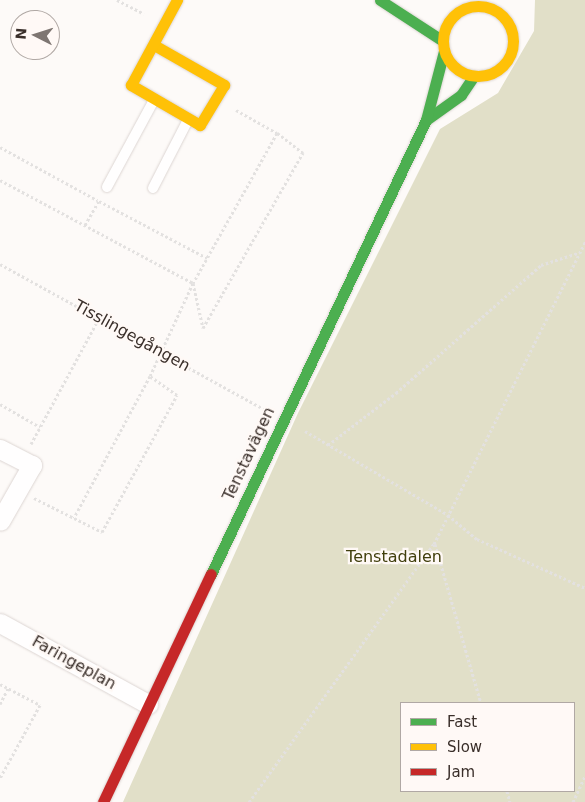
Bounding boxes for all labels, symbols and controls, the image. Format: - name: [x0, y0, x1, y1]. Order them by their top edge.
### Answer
- north arrow: [10, 10, 60, 60]
- text: N: [13, 27, 30, 40]
- street label: Tisslingegången: [71, 296, 193, 376]
- street label: Tenstavägen: [219, 404, 279, 504]
- park label: Tenstadalen: [346, 547, 442, 567]
- street label: Faringeplan: [29, 632, 119, 694]
- legend: [400, 702, 575, 792]
- text: Fast: [447, 713, 477, 731]
- text: Slow: [447, 738, 482, 756]
- text: Jam: [447, 763, 475, 781]

